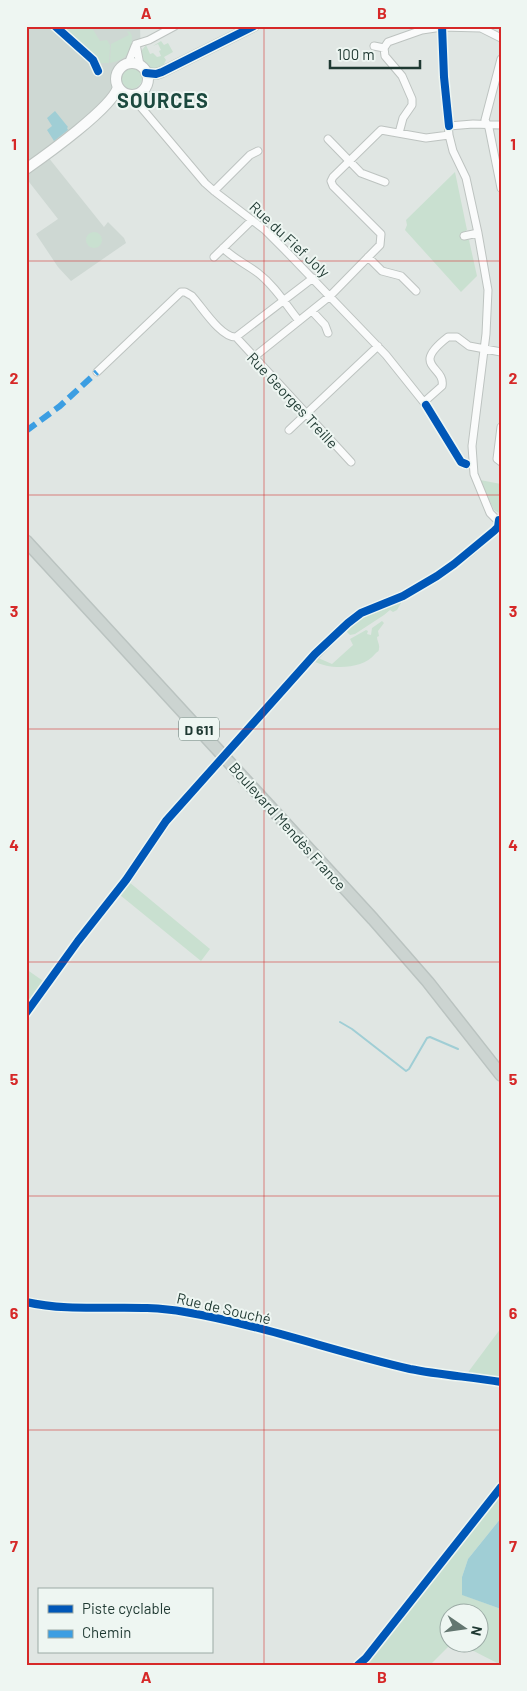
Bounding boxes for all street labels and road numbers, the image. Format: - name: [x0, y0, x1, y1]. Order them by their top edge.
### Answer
- street label: Rue du Fief Joly: [246, 197, 334, 281]
- street label: Rue Georges Treille: [244, 348, 342, 452]
- road number: D 611: [179, 718, 219, 741]
- street label: Boulevard Mendès France: [226, 758, 350, 894]
- street label: Rue de Souché: [175, 1288, 273, 1328]

